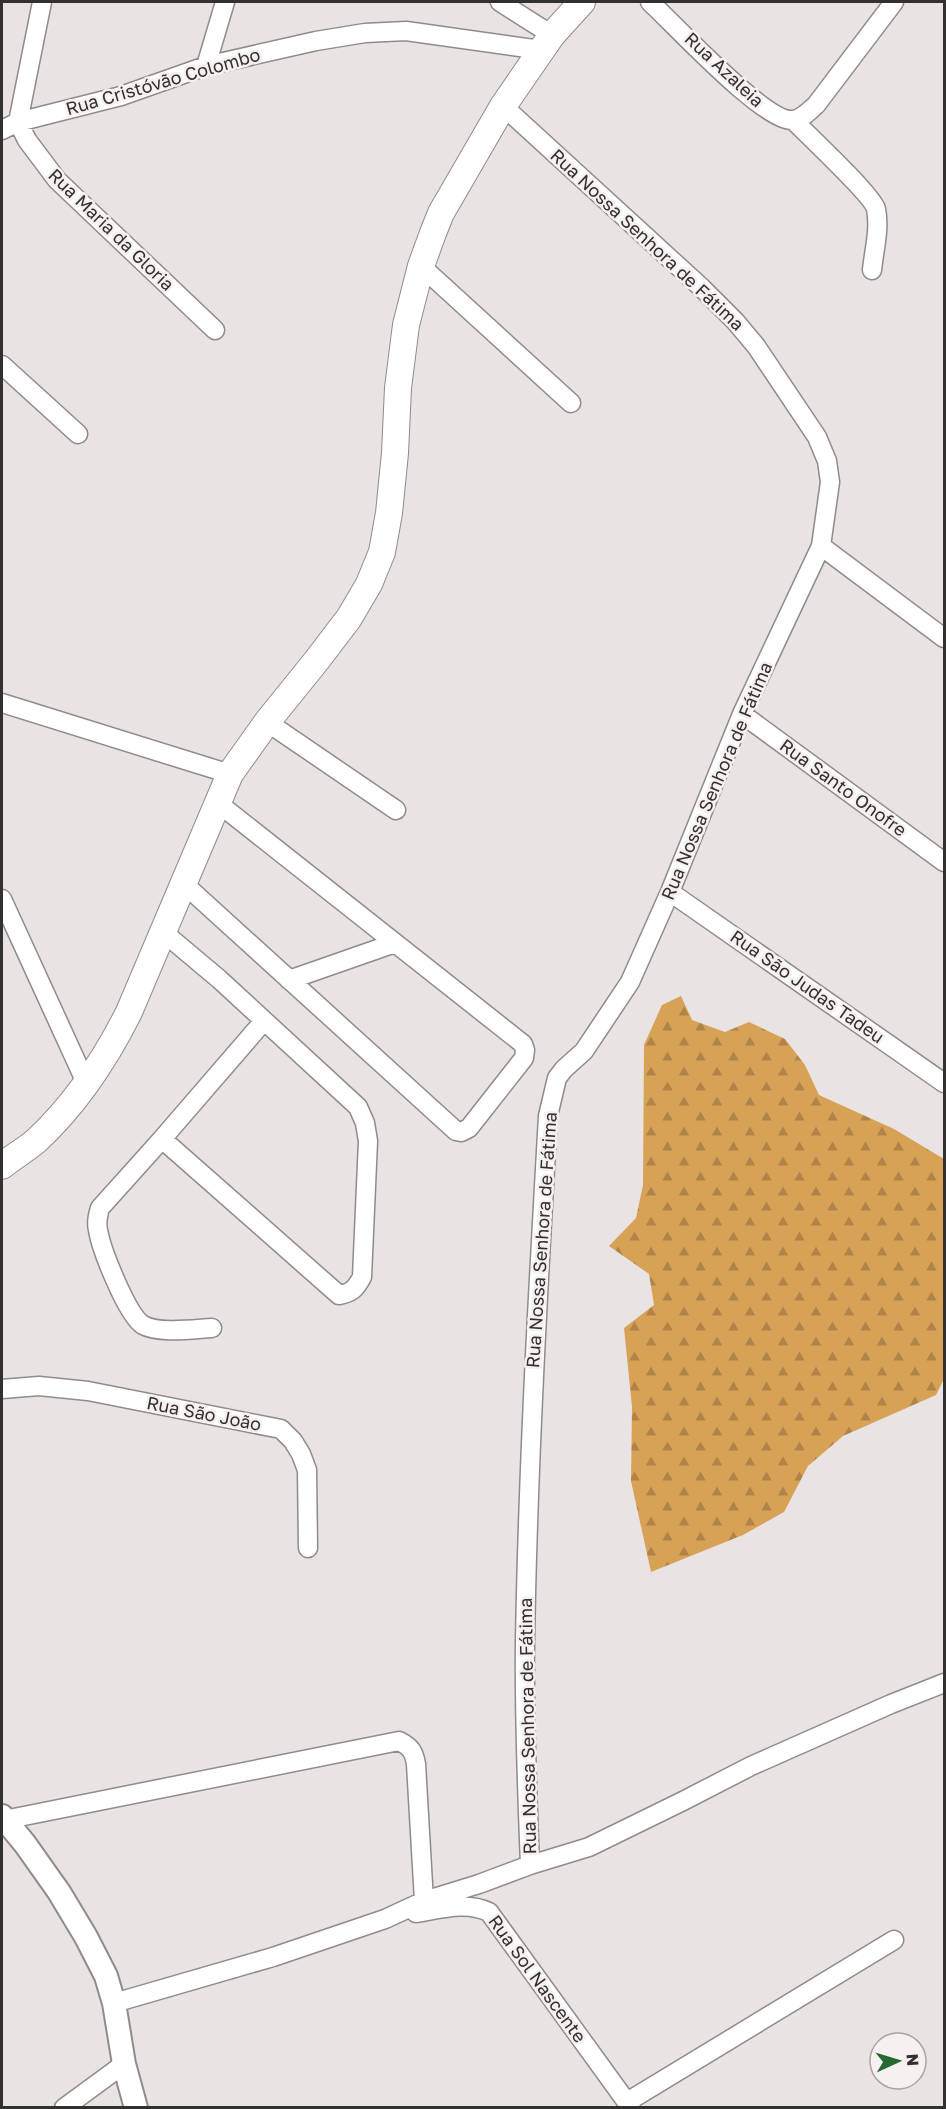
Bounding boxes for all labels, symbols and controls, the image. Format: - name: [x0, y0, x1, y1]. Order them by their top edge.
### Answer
- street label: Rua Azaleia: [681, 27, 769, 111]
- street label: Rua Cristóvão Colombo: [63, 43, 262, 119]
- street label: Rua Nossa Senhora de Fátima: [546, 144, 749, 335]
- street label: Rua Maria da Gloria: [44, 164, 179, 295]
- street label: Rua Nossa Senhora de Fátima: [656, 658, 776, 903]
- street label: Rua Santo Onofre: [776, 734, 911, 841]
- street label: Rua São Judas Tadeu: [726, 925, 889, 1048]
- street label: Rua Nossa Senhora de Fátima: [521, 1111, 561, 1369]
- street label: Rua São João: [145, 1391, 263, 1435]
- street label: Rua Nossa Senhora de Fátima: [514, 1598, 540, 1854]
- street label: Rua Sol Nascente: [484, 1910, 591, 2046]
- north arrow: [868, 2031, 928, 2091]
- text: N: [903, 2053, 923, 2067]

